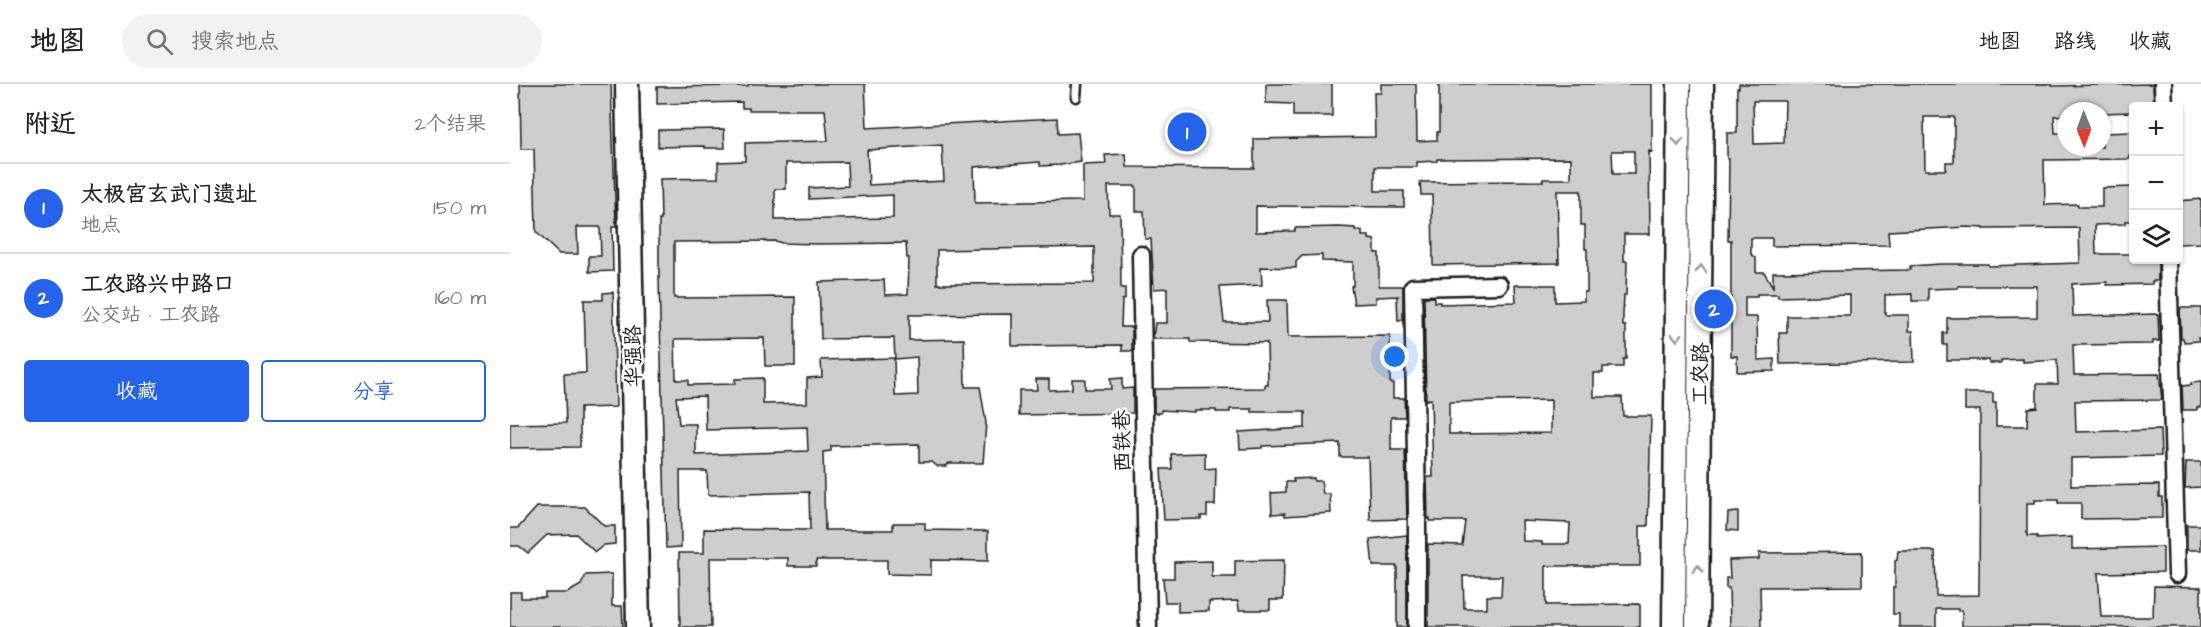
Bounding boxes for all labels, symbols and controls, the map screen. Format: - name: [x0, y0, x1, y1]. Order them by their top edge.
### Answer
- search box: [122, 14, 542, 68]
- text: 地图: [30, 22, 86, 61]
- icon: search: [143, 25, 176, 58]
- text: 搜索地点: [191, 26, 279, 57]
- text: 地图: [1979, 27, 2021, 56]
- text: 路线: [2054, 27, 2096, 56]
- text: 收藏: [2129, 27, 2171, 56]
- north arrow: [2057, 102, 2111, 156]
- map controls: [2129, 102, 2183, 264]
- button: +: [2129, 102, 2183, 156]
- text: 附近: [24, 106, 76, 142]
- text: 2个结果: [415, 110, 486, 138]
- pin: 1: [1168, 110, 1206, 154]
- one-way arrow: [1672, 138, 1684, 147]
- button: −: [2129, 156, 2183, 210]
- text: 太极宫玄武门遗址: [81, 179, 257, 210]
- text: 1: [42, 194, 45, 222]
- text: 150 m: [433, 194, 486, 222]
- button: layers: [2129, 210, 2183, 264]
- text: 地点: [81, 211, 121, 239]
- one-way arrow: [1695, 264, 1707, 273]
- text: 工农路兴中路口: [81, 269, 235, 300]
- text: 2: [38, 284, 49, 312]
- text: 160 m: [435, 284, 486, 312]
- pin: 2: [1694, 286, 1734, 332]
- text: 公交站 · 工农路: [81, 301, 220, 329]
- street label: 华强路: [618, 324, 649, 388]
- one-way arrow: [1671, 333, 1683, 342]
- your location: [1380, 342, 1409, 371]
- street label: 工农路: [1685, 342, 1716, 406]
- button: 收藏: [24, 360, 249, 422]
- button: 分享: [261, 360, 486, 422]
- street label: 西铁巷: [1107, 409, 1138, 473]
- one-way arrow: [1692, 564, 1704, 573]

